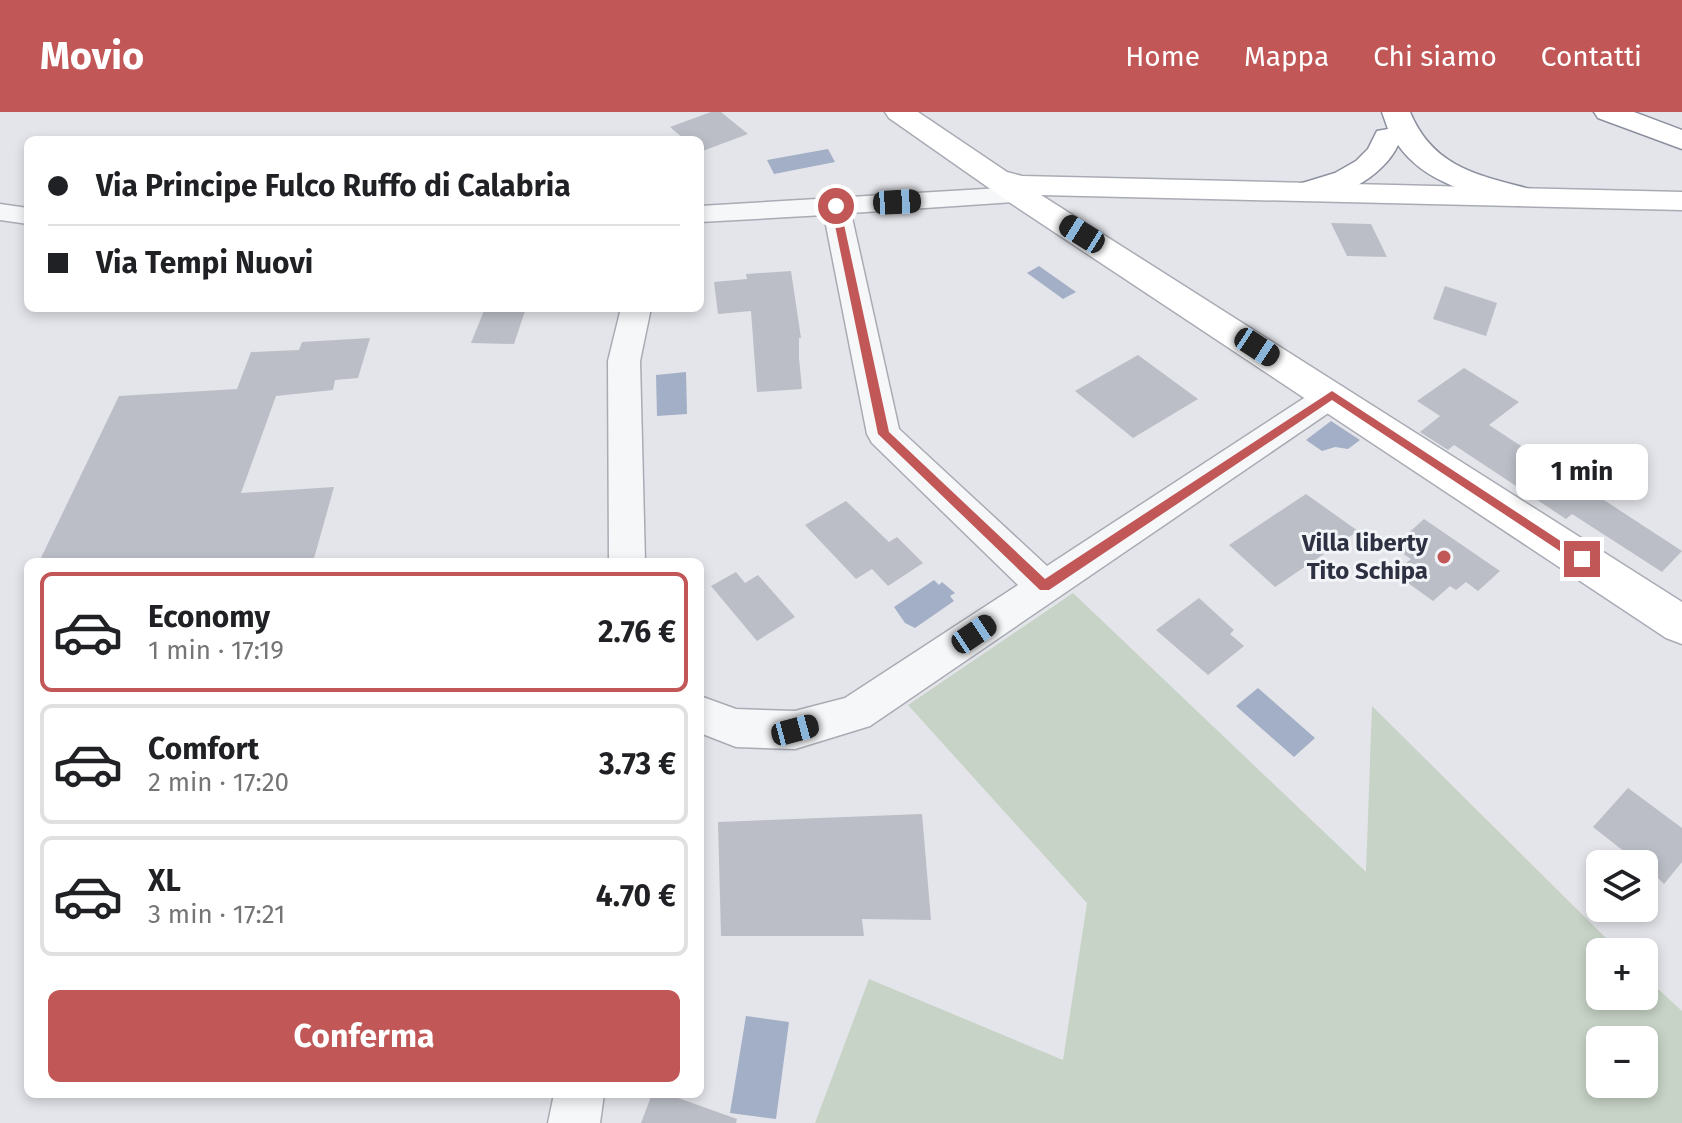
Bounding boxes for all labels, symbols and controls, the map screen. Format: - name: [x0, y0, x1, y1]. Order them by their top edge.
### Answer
- text: Movio: [40, 33, 144, 79]
- text: Home: [1125, 40, 1200, 73]
- text: Mappa: [1244, 40, 1329, 73]
- text: Chi siamo: [1373, 40, 1497, 73]
- text: Contatti: [1541, 40, 1642, 73]
- text: Via Principe Fulco Ruffo di Calabria: [96, 168, 571, 204]
- route start: [818, 188, 854, 224]
- car: [872, 189, 922, 215]
- car: [1055, 211, 1109, 257]
- text: Via Tempi Nuovi: [96, 245, 313, 281]
- car: [1230, 324, 1284, 370]
- callout: 1 min: [1516, 443, 1648, 499]
- text: 1 min: [1551, 456, 1613, 487]
- place label: Villa liberty Tito Schipa: [1301, 529, 1429, 585]
- route end: [1564, 541, 1600, 577]
- marker: Villa liberty Tito Schipa: [1435, 548, 1453, 566]
- icon: car: [52, 596, 124, 668]
- text: Economy: [148, 599, 270, 635]
- car: [947, 611, 1001, 657]
- text: 2.76 €: [598, 614, 676, 650]
- text: 1 min · 17:19: [148, 635, 284, 666]
- car: [769, 712, 821, 748]
- icon: car: [52, 728, 124, 800]
- text: Comfort: [148, 731, 259, 767]
- text: 3.73 €: [599, 746, 676, 782]
- text: 2 min · 17:20: [148, 767, 289, 798]
- map controls: [1586, 850, 1658, 1098]
- button: layers: [1586, 850, 1658, 922]
- icon: car: [52, 860, 124, 932]
- text: XL: [148, 863, 181, 899]
- text: 4.70 €: [596, 878, 676, 914]
- text: 3 min · 17:21: [148, 899, 285, 930]
- button: +: [1586, 938, 1658, 1010]
- button: Conferma: [48, 990, 680, 1082]
- button: −: [1586, 1026, 1658, 1098]

